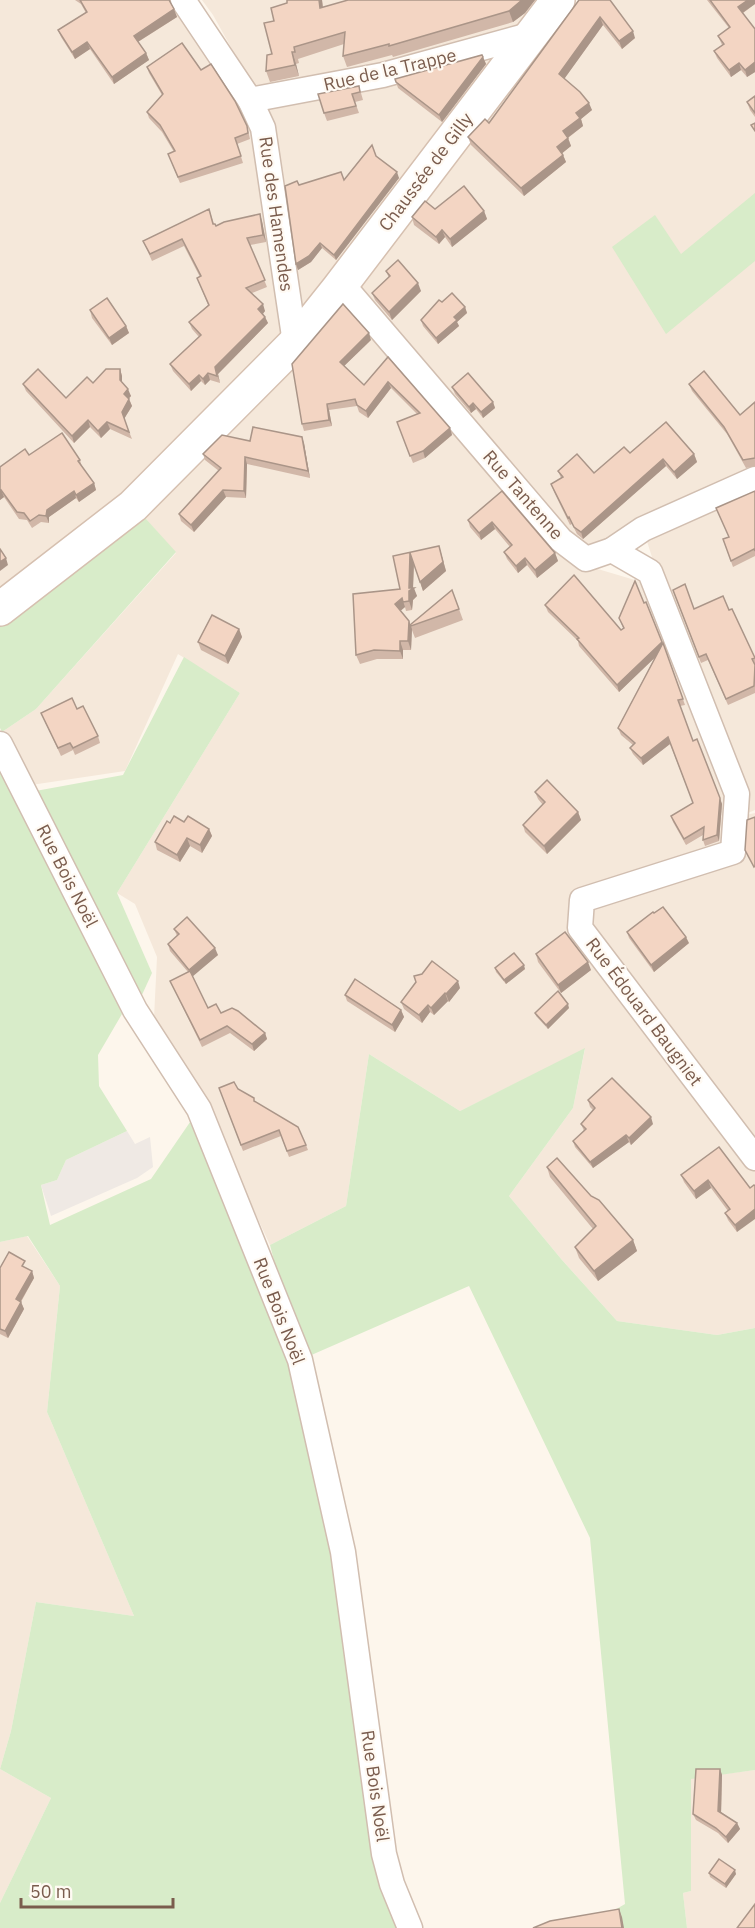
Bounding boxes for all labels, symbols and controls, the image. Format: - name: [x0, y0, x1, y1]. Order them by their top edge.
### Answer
- street label: Rue de la Trappe: [321, 43, 459, 96]
- street label: Chaussée de Gilly: [373, 108, 478, 236]
- street label: Rue des Hamendes: [254, 135, 299, 293]
- street label: Rue Tantenne: [478, 445, 569, 544]
- street label: Rue Bois Noël: [32, 820, 103, 931]
- street label: Rue Édouard Baugniet: [581, 933, 708, 1090]
- street label: Rue Bois Noël: [249, 1254, 310, 1368]
- street label: Rue Bois Noël: [356, 1728, 395, 1843]
- scale bar: [21, 1871, 172, 1909]
- text: 50 m: [30, 1880, 72, 1903]

